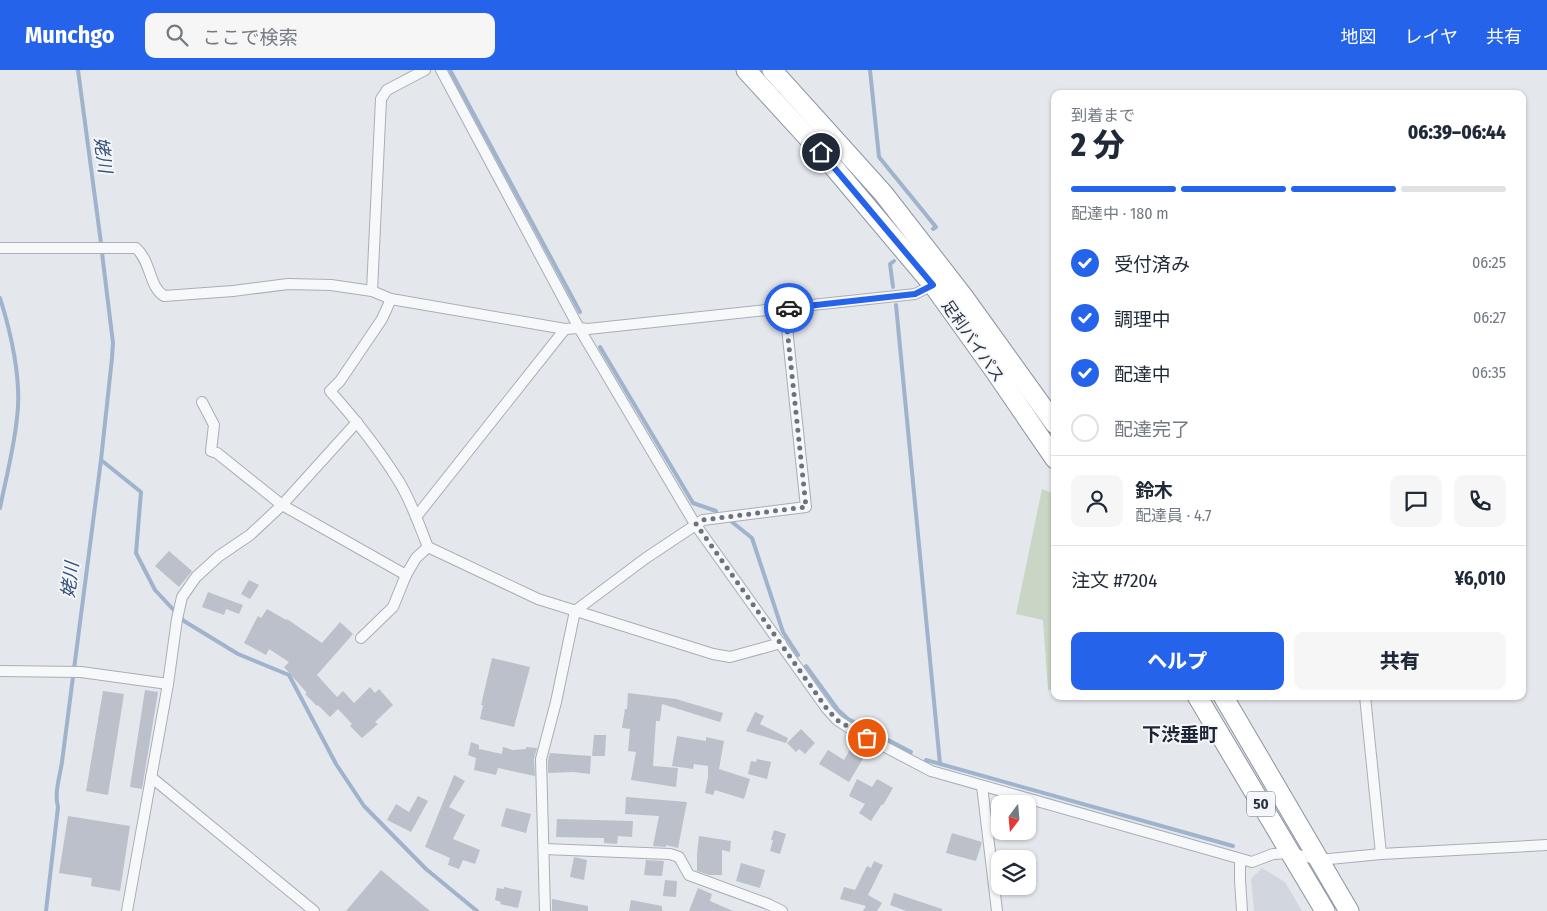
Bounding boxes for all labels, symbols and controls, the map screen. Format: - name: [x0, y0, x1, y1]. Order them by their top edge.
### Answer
- search box: [145, 13, 495, 58]
- text: Munchgo: [25, 21, 115, 49]
- icon: search: [163, 21, 191, 49]
- text: ここで検索: [203, 26, 298, 49]
- text: 地図: [1341, 26, 1377, 48]
- text: レイヤ: [1405, 26, 1458, 48]
- text: 共有: [1486, 26, 1522, 48]
- text: 到着まで: [1071, 106, 1135, 125]
- text: 06:39–06:44: [1408, 121, 1506, 144]
- text: 2 分: [1071, 126, 1124, 164]
- pin: [800, 131, 842, 173]
- water label: 姥川: [90, 136, 117, 176]
- icon: home: [807, 138, 835, 166]
- text: 配達中 · 180 m: [1071, 204, 1169, 223]
- icon: check: [1071, 249, 1099, 277]
- text: 受付済み: [1114, 253, 1190, 276]
- text: 06:25: [1472, 253, 1506, 272]
- courier: [764, 283, 814, 333]
- icon: car: [775, 294, 803, 322]
- street label: 足利バイパス: [938, 296, 1008, 386]
- icon: check: [1071, 304, 1099, 332]
- text: 調理中: [1114, 308, 1171, 331]
- text: 06:27: [1473, 308, 1506, 327]
- icon: check: [1071, 359, 1099, 387]
- text: 配達中: [1114, 363, 1171, 386]
- text: 06:35: [1472, 363, 1506, 382]
- text: 配達完了: [1114, 418, 1190, 441]
- button: person: [1071, 475, 1123, 527]
- button: chat: [1390, 475, 1442, 527]
- button: phone: [1454, 475, 1506, 527]
- text: 鈴木: [1135, 479, 1173, 502]
- text: 配達員 · 4.7: [1135, 506, 1212, 525]
- water label: 姥川: [57, 559, 83, 599]
- text: ¥6,010: [1454, 567, 1506, 590]
- text: 注文 #7204: [1071, 569, 1157, 592]
- button: ヘルプ: [1071, 632, 1284, 690]
- button: 共有: [1294, 632, 1506, 690]
- pin: [846, 717, 888, 759]
- district label: 下渋垂町: [1142, 723, 1218, 746]
- icon: bag: [853, 724, 881, 752]
- road number: 50: [1247, 792, 1275, 816]
- north arrow: [991, 795, 1036, 840]
- map controls: [991, 795, 1036, 895]
- button: layers: [991, 850, 1036, 895]

